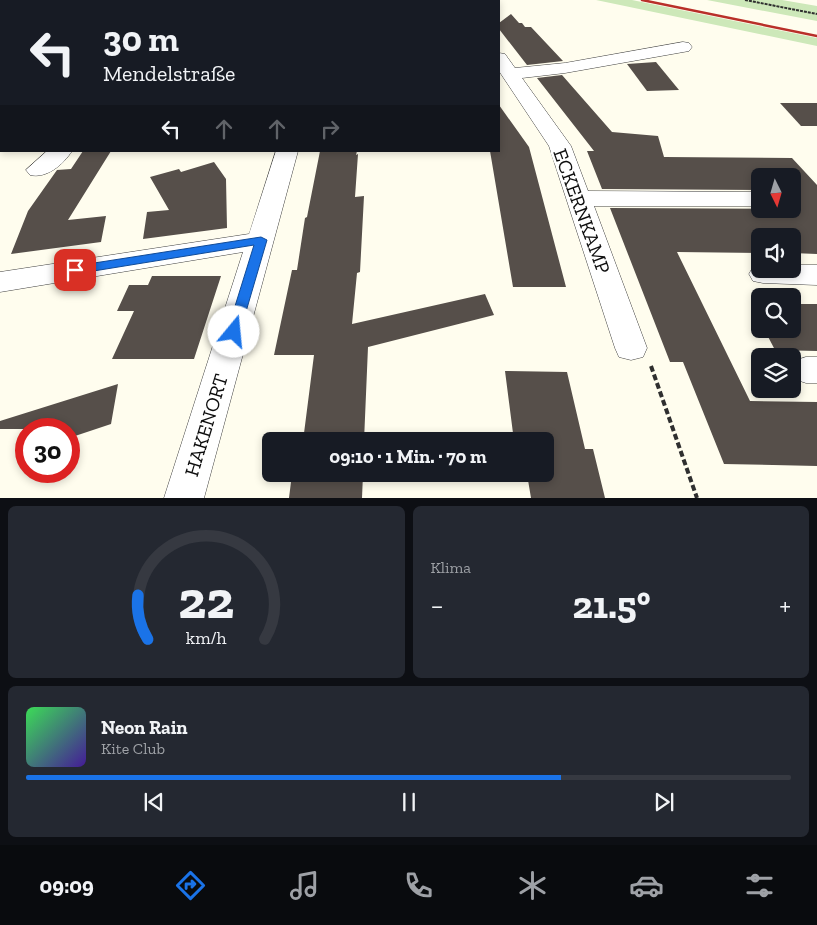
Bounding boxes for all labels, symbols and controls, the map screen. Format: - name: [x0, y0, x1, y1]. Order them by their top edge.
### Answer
- text: 30 m: [103, 18, 179, 60]
- icon: left: [20, 20, 85, 85]
- text: Mendelstraße: [103, 60, 235, 87]
- icon: left: [157, 115, 185, 143]
- icon: ahead: [210, 115, 238, 143]
- icon: ahead: [263, 115, 291, 143]
- icon: right: [316, 115, 344, 143]
- street label: ECKERNKAMP: [548, 145, 616, 277]
- north arrow: [751, 168, 801, 218]
- map controls: [751, 168, 801, 398]
- button: sound: [751, 228, 801, 278]
- pin: [54, 249, 96, 291]
- icon: arrive: [61, 256, 89, 284]
- button: search: [751, 288, 801, 338]
- position arrow: [207, 305, 259, 357]
- button: layers: [751, 348, 801, 398]
- street label: HAKENORT: [179, 371, 233, 479]
- speed limit sign: 30: [15, 418, 80, 483]
- text: 09:10 · 1 Min. · 70 m: [329, 445, 487, 468]
- text: Klima: [431, 558, 471, 577]
- text: 22: [178, 569, 234, 631]
- text: 21.5°: [572, 582, 650, 628]
- text: −: [431, 589, 444, 622]
- text: +: [779, 589, 791, 622]
- text: km/h: [186, 627, 227, 649]
- text: Neon Rain: [101, 716, 188, 739]
- text: Kite Club: [101, 739, 165, 758]
- icon: previous: [140, 788, 168, 816]
- icon: pause: [395, 788, 423, 816]
- icon: next: [650, 788, 678, 816]
- icon: directions: [173, 868, 208, 903]
- icon: music: [287, 868, 322, 903]
- icon: phone: [401, 868, 436, 903]
- icon: climate: [515, 868, 550, 903]
- icon: car: [629, 868, 664, 903]
- icon: filters: [742, 868, 777, 903]
- text: 09:09: [39, 872, 94, 899]

